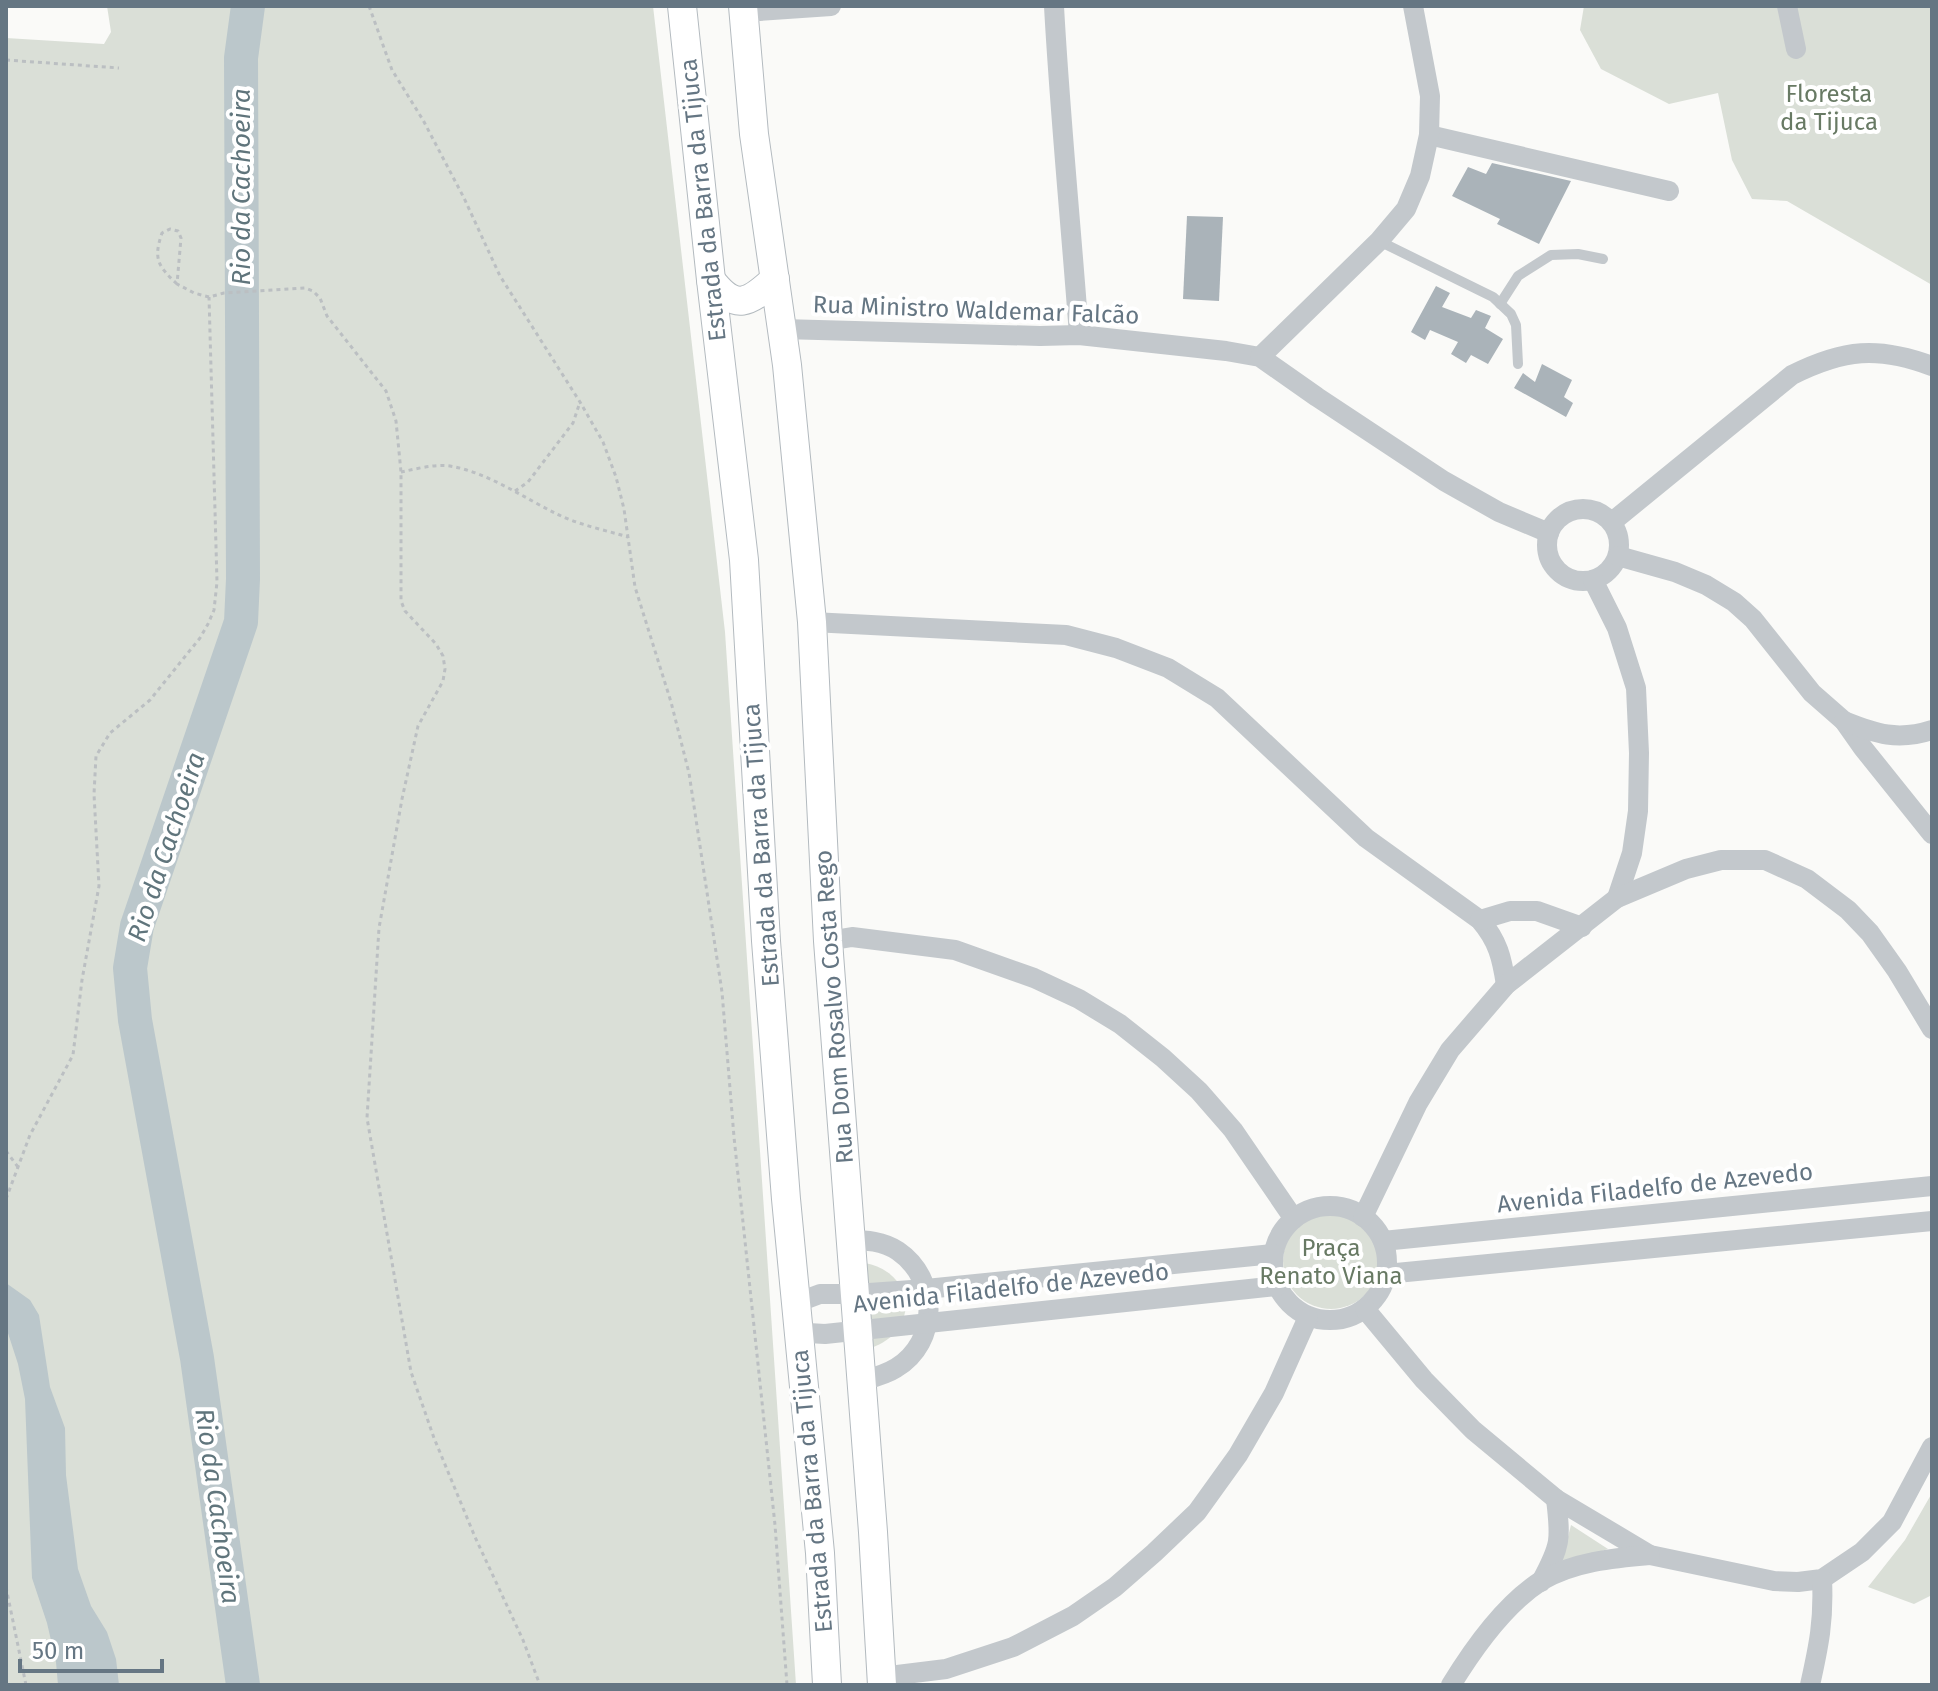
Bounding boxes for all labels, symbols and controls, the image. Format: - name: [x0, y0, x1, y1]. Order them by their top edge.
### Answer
- street label: Estrada da Barra da Tijuca: [674, 57, 732, 343]
- park label: Floresta da Tijuca: [1780, 80, 1878, 136]
- water label: Rio da Cachoeira: [226, 88, 257, 286]
- street label: Rua Ministro Waldemar Falcão: [812, 290, 1140, 330]
- street label: Estrada da Barra da Tijuca: [737, 702, 785, 988]
- water label: Rio da Cachoeira: [121, 749, 212, 946]
- street label: Rua Dom Rosalvo Costa Rego: [809, 849, 859, 1165]
- street label: Avenida Filadelfo de Azevedo: [1496, 1157, 1814, 1219]
- park label: Praça Renato Viana: [1259, 1234, 1403, 1290]
- street label: Avenida Filadelfo de Azevedo: [852, 1257, 1170, 1319]
- street label: Estrada da Barra da Tijuca: [786, 1348, 838, 1634]
- water label: Rio da Cachoeira: [188, 1406, 247, 1606]
- scale bar: [20, 1623, 162, 1673]
- text: 50 m: [32, 1637, 84, 1665]

